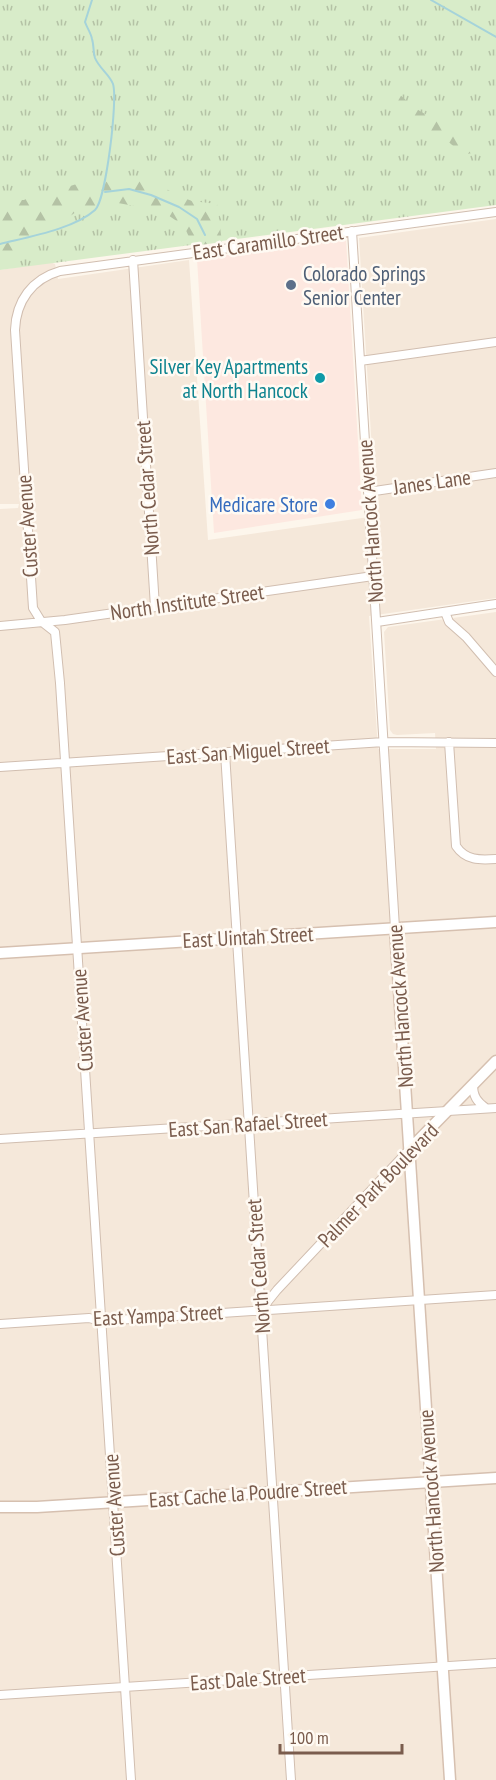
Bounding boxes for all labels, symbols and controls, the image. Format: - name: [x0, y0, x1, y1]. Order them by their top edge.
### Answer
- street label: East Caramillo Street: [191, 218, 345, 266]
- place label: Colorado Springs Senior Center: [303, 260, 426, 311]
- marker: Colorado Springs Senior Center: [284, 278, 298, 292]
- place label: Silver Key Apartments at North Hancock: [150, 353, 308, 404]
- marker: Silver Key Apartments at North Hancock: [313, 371, 327, 385]
- street label: North Cedar Street: [129, 420, 165, 556]
- street label: North Hancock Avenue: [351, 439, 389, 603]
- street label: Janes Lane: [391, 463, 472, 501]
- street label: Custer Avenue: [10, 474, 44, 578]
- place label: Medicare Store: [209, 491, 318, 518]
- marker: Medicare Store: [323, 497, 337, 511]
- street label: North Institute Street: [109, 578, 266, 626]
- street label: East San Miguel Street: [166, 732, 331, 770]
- street label: East Uintah Street: [182, 920, 314, 954]
- street label: North Hancock Avenue: [381, 924, 419, 1088]
- street label: Custer Avenue: [65, 968, 99, 1072]
- street label: East San Rafael Street: [167, 1105, 329, 1143]
- street label: Palmer Park Boulevard: [312, 1117, 444, 1253]
- street label: North Cedar Street: [240, 1198, 276, 1334]
- street label: East Yampa Street: [92, 1298, 224, 1332]
- street label: North Hancock Avenue: [412, 1409, 450, 1573]
- street label: Custer Avenue: [97, 1453, 131, 1557]
- street label: East Cache la Poudre Street: [148, 1473, 348, 1513]
- street label: East Dale Street: [189, 1661, 307, 1697]
- scale bar: [280, 1717, 402, 1755]
- text: 100 m: [289, 1726, 329, 1749]

